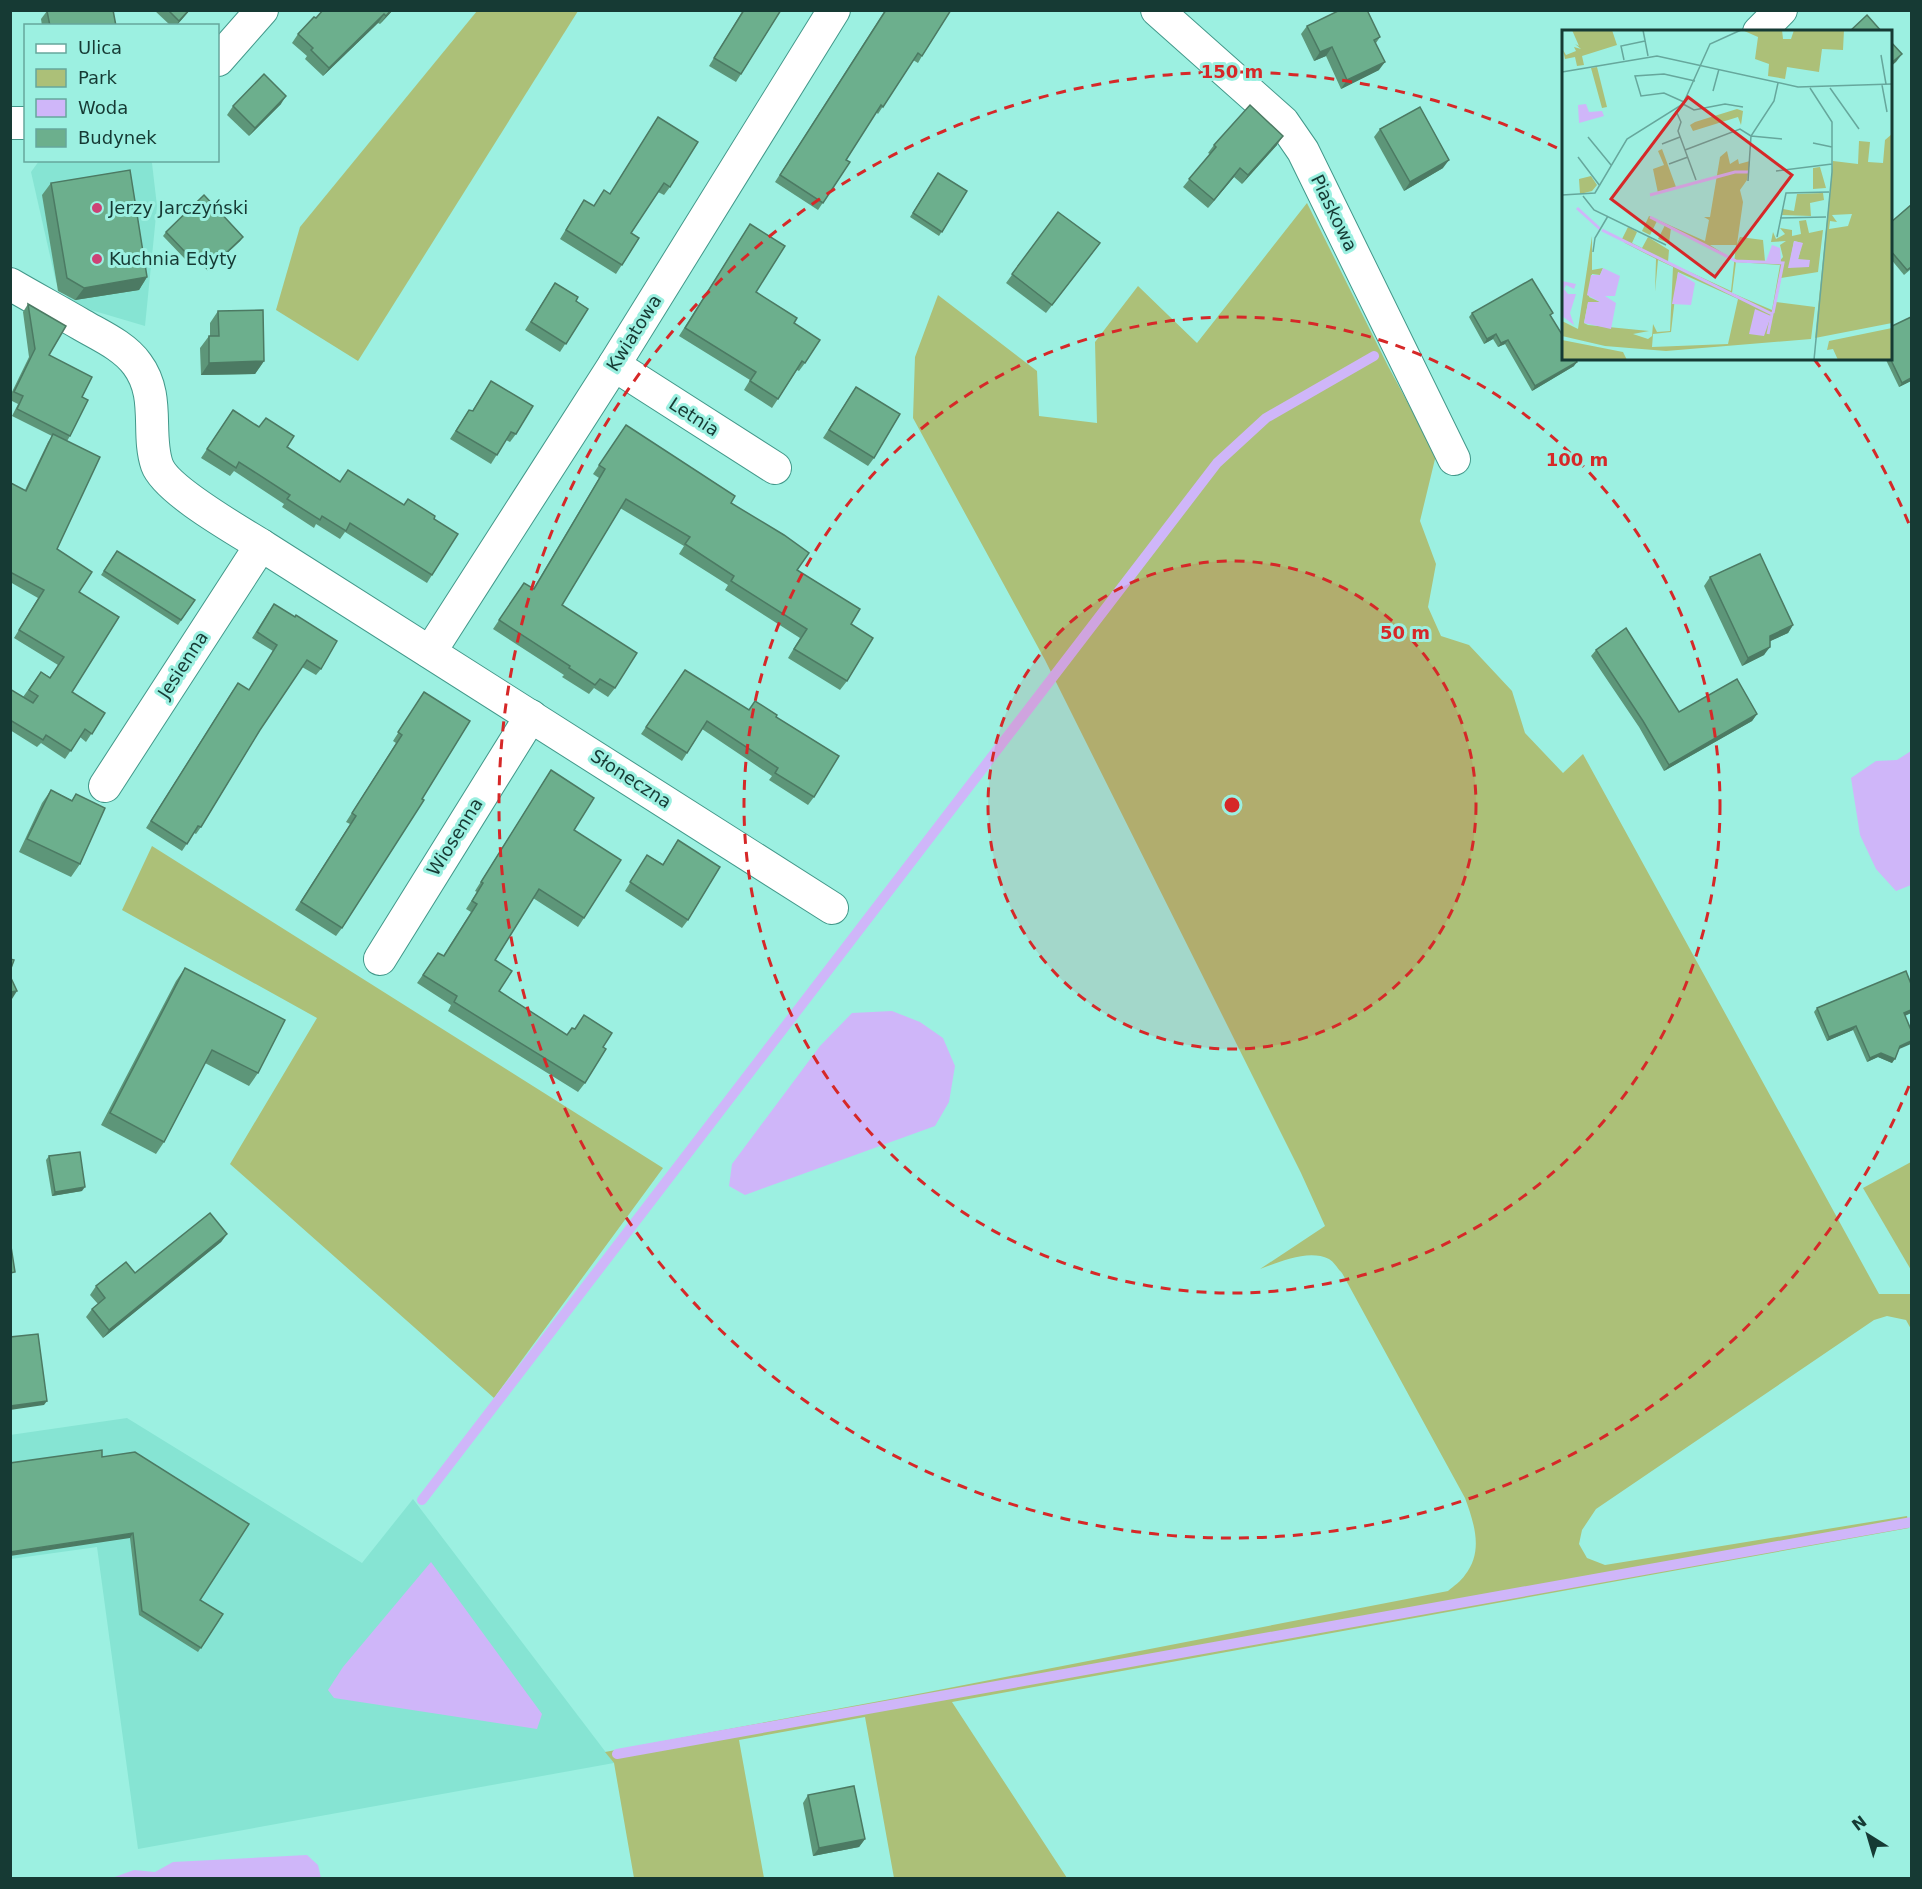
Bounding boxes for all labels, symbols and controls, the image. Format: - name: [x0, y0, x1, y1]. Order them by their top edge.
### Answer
- legend: [24, 24, 219, 162]
- inset map: [1562, 30, 1892, 360]
- text: Ulica: [78, 37, 122, 58]
- text: 150 m: [1201, 61, 1263, 82]
- text: Park: [78, 67, 117, 88]
- text: Woda: [78, 97, 128, 118]
- text: Budynek: [78, 127, 157, 148]
- street label: Piaskowa: [1307, 171, 1362, 254]
- place label: Jerzy Jarczyński: [108, 197, 248, 218]
- marker: Jerzy Jarczyński: [90, 201, 104, 215]
- place label: Kuchnia Edyty: [109, 248, 237, 269]
- marker: Kuchnia Edyty: [90, 252, 104, 266]
- street label: Kwiatowa: [602, 291, 665, 375]
- street label: Letnia: [665, 393, 723, 440]
- text: 100 m: [1546, 449, 1608, 470]
- text: 50 m: [1380, 622, 1430, 643]
- street label: Jesienna: [153, 627, 212, 703]
- street label: Słoneczna: [587, 745, 675, 812]
- street label: Wiosenna: [422, 794, 487, 879]
- centre of rings: [1222, 795, 1242, 815]
- north arrow: [1838, 1805, 1898, 1865]
- text: N: [1848, 1812, 1870, 1835]

